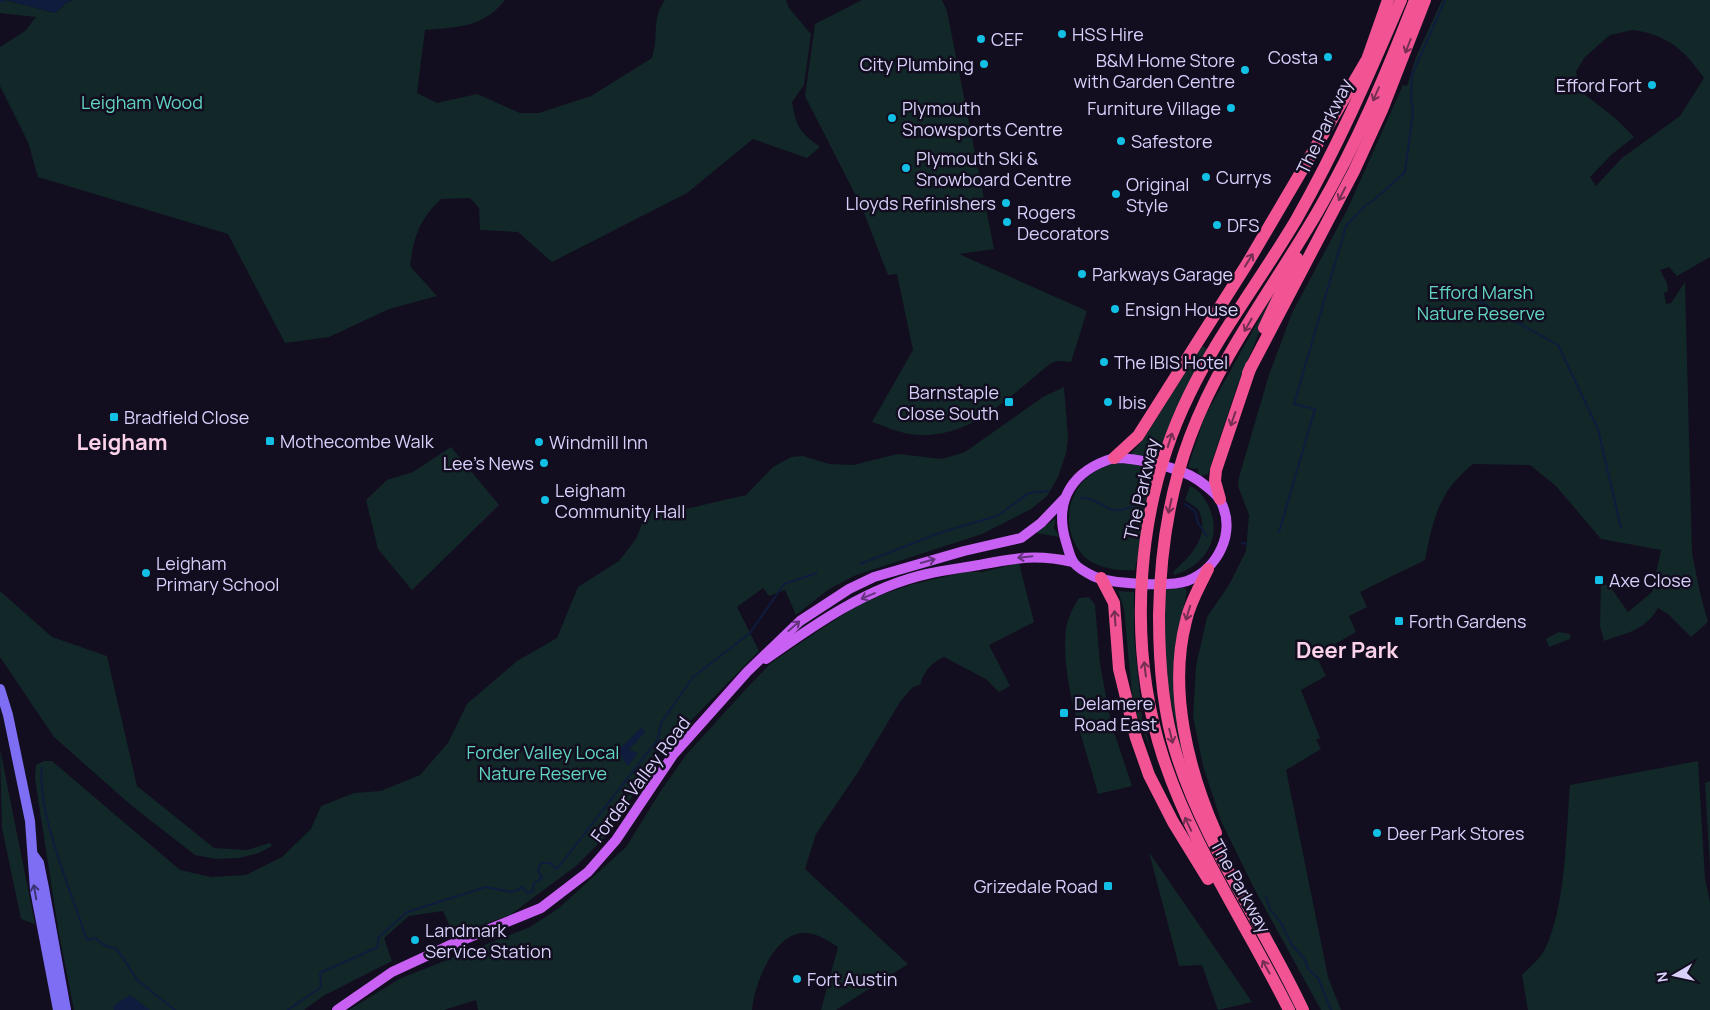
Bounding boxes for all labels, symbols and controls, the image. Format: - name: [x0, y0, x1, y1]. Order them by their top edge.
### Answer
- place label: HSS Hire: [1072, 22, 1144, 46]
- place label: CEF: [991, 27, 1023, 51]
- marker: HSS Hire: [1056, 28, 1068, 40]
- marker: CEF: [975, 33, 987, 45]
- one-way arrow: [1403, 37, 1412, 53]
- place label: Costa: [1268, 45, 1318, 69]
- place label: B&M Home Store with Garden Centre: [1073, 48, 1235, 93]
- marker: Costa: [1322, 51, 1334, 63]
- place label: City Plumbing: [860, 52, 974, 76]
- marker: City Plumbing: [978, 58, 990, 70]
- marker: B&M Home Store with Garden Centre: [1239, 64, 1251, 76]
- place label: Efford Fort: [1556, 73, 1642, 97]
- street label: The Parkway: [1290, 74, 1358, 178]
- marker: Efford Fort: [1646, 79, 1658, 91]
- one-way arrow: [1371, 86, 1381, 101]
- park label: Leigham Wood: [81, 90, 203, 114]
- place label: Plymouth Snowsports Centre: [902, 96, 1063, 141]
- place label: Furniture Village: [1087, 96, 1221, 120]
- marker: Furniture Village: [1225, 102, 1237, 114]
- marker: Plymouth Snowsports Centre: [886, 112, 898, 124]
- place label: Safestore: [1131, 129, 1212, 153]
- marker: Safestore: [1115, 135, 1127, 147]
- place label: Plymouth Ski & Snowboard Centre: [916, 146, 1072, 191]
- marker: Plymouth Ski & Snowboard Centre: [900, 162, 912, 174]
- place label: Currys: [1216, 165, 1271, 189]
- marker: Currys: [1200, 171, 1212, 183]
- place label: Original Style: [1126, 172, 1189, 217]
- one-way arrow: [1337, 186, 1346, 201]
- marker: Original Style: [1110, 188, 1122, 200]
- place label: Lloyds Refinishers: [846, 191, 996, 215]
- marker: Lloyds Refinishers: [1000, 197, 1012, 209]
- place label: Rogers Decorators: [1017, 200, 1109, 245]
- place label: DFS: [1227, 213, 1259, 237]
- marker: Rogers Decorators: [1001, 216, 1013, 228]
- marker: DFS: [1211, 219, 1223, 231]
- one-way arrow: [1245, 253, 1255, 267]
- place label: Parkways Garage: [1092, 262, 1233, 286]
- marker: Parkways Garage: [1076, 268, 1088, 280]
- park label: Efford Marsh Nature Reserve: [1417, 280, 1545, 325]
- place label: Ensign House: [1125, 297, 1238, 321]
- marker: Ensign House: [1109, 303, 1121, 315]
- one-way arrow: [1242, 318, 1252, 332]
- place label: The IBIS Hotel: [1114, 350, 1228, 374]
- marker: The IBIS Hotel: [1098, 356, 1110, 368]
- place label: Barnstaple Close South: [897, 380, 999, 425]
- place label: Ibis: [1118, 390, 1147, 414]
- marker: Barnstaple Close South: [1003, 396, 1015, 408]
- marker: Ibis: [1102, 396, 1114, 408]
- place label: Bradfield Close: [124, 405, 249, 429]
- marker: Bradfield Close: [108, 411, 120, 423]
- one-way arrow: [1227, 411, 1237, 427]
- district label: Leigham: [77, 427, 167, 457]
- place label: Mothecombe Walk: [280, 429, 435, 453]
- place label: Windmill Inn: [549, 430, 648, 454]
- one-way arrow: [1166, 432, 1176, 448]
- marker: Mothecombe Walk: [264, 435, 276, 447]
- street label: The Parkway: [1118, 435, 1164, 542]
- marker: Windmill Inn: [533, 436, 545, 448]
- place label: Lee's News: [443, 451, 534, 475]
- marker: Lee's News: [538, 457, 550, 469]
- place label: Leigham Community Hall: [555, 478, 685, 523]
- marker: Leigham Community Hall: [539, 494, 551, 506]
- one-way arrow: [1165, 497, 1174, 513]
- place label: Leigham Primary School: [156, 551, 280, 596]
- one-way arrow: [1017, 552, 1033, 562]
- one-way arrow: [919, 555, 935, 565]
- marker: Leigham Primary School: [140, 567, 152, 579]
- place label: Axe Close: [1609, 568, 1691, 592]
- marker: Axe Close: [1593, 574, 1605, 586]
- one-way arrow: [861, 592, 876, 601]
- one-way arrow: [1183, 604, 1192, 620]
- place label: Forth Gardens: [1409, 609, 1527, 633]
- one-way arrow: [1110, 610, 1120, 626]
- marker: Forth Gardens: [1393, 615, 1405, 627]
- one-way arrow: [788, 620, 801, 631]
- district label: Deer Park: [1296, 635, 1399, 665]
- one-way arrow: [1140, 661, 1150, 677]
- place label: Delamere Road East: [1074, 691, 1157, 736]
- marker: Delamere Road East: [1058, 707, 1070, 719]
- street label: Forder Valley Road: [585, 711, 695, 847]
- one-way arrow: [1167, 728, 1176, 744]
- park label: Forder Valley Local Nature Reserve: [467, 740, 619, 785]
- one-way arrow: [1183, 817, 1193, 832]
- place label: Deer Park Stores: [1387, 821, 1525, 845]
- marker: Deer Park Stores: [1371, 827, 1383, 839]
- street label: The Parkway: [1205, 835, 1277, 938]
- place label: Grizedale Road: [974, 874, 1098, 898]
- marker: Grizedale Road: [1102, 880, 1114, 892]
- one-way arrow: [30, 884, 40, 900]
- place label: Landmark Service Station: [425, 918, 551, 963]
- marker: Landmark Service Station: [409, 934, 421, 946]
- north arrow: [1650, 950, 1700, 1000]
- one-way arrow: [1261, 960, 1271, 975]
- place label: Fort Austin: [807, 967, 897, 991]
- text: N: [1651, 971, 1672, 984]
- marker: Fort Austin: [791, 973, 803, 985]

